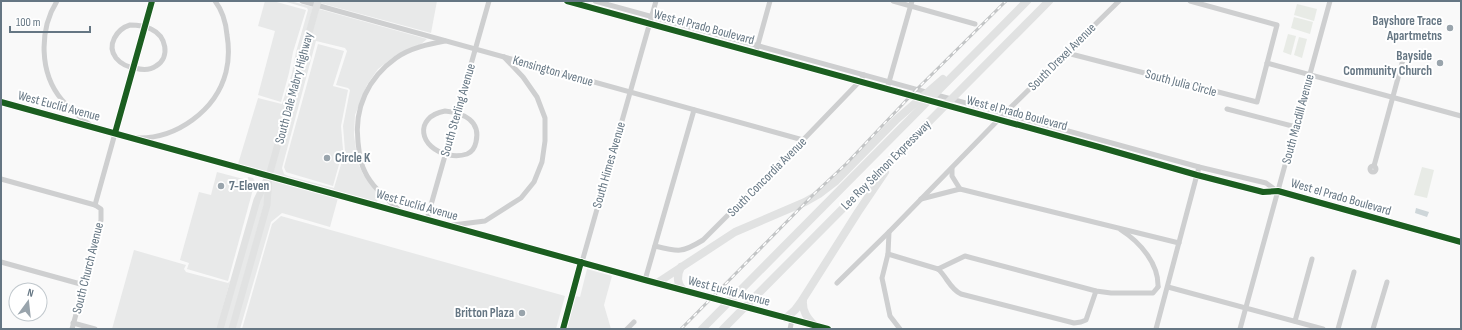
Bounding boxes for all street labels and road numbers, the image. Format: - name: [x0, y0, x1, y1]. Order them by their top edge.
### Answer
- street label: West el Prado Boulevard: [652, 6, 756, 48]
- street label: South Drexel Avenue: [1025, 20, 1099, 94]
- street label: South Dale Mabry Highway: [271, 30, 317, 146]
- street label: Kensington Avenue: [511, 52, 595, 90]
- street label: South Sterling Avenue: [437, 62, 479, 158]
- street label: South Julia Circle: [1143, 66, 1219, 100]
- street label: South Macdill Avenue: [1278, 72, 1318, 166]
- street label: West Euclid Avenue: [16, 87, 102, 125]
- street label: West el Prado Boulevard: [965, 92, 1069, 134]
- street label: Lee Roy Selmon Expressway: [838, 117, 934, 213]
- street label: South Himes Avenue: [589, 120, 629, 210]
- street label: South Concordia Avenue: [724, 134, 810, 220]
- street label: West el Prado Boulevard: [1289, 175, 1393, 219]
- street label: West Euclid Avenue: [374, 186, 460, 224]
- street label: South Church Avenue: [69, 221, 107, 315]
- street label: West Euclid Avenue: [686, 272, 772, 310]

